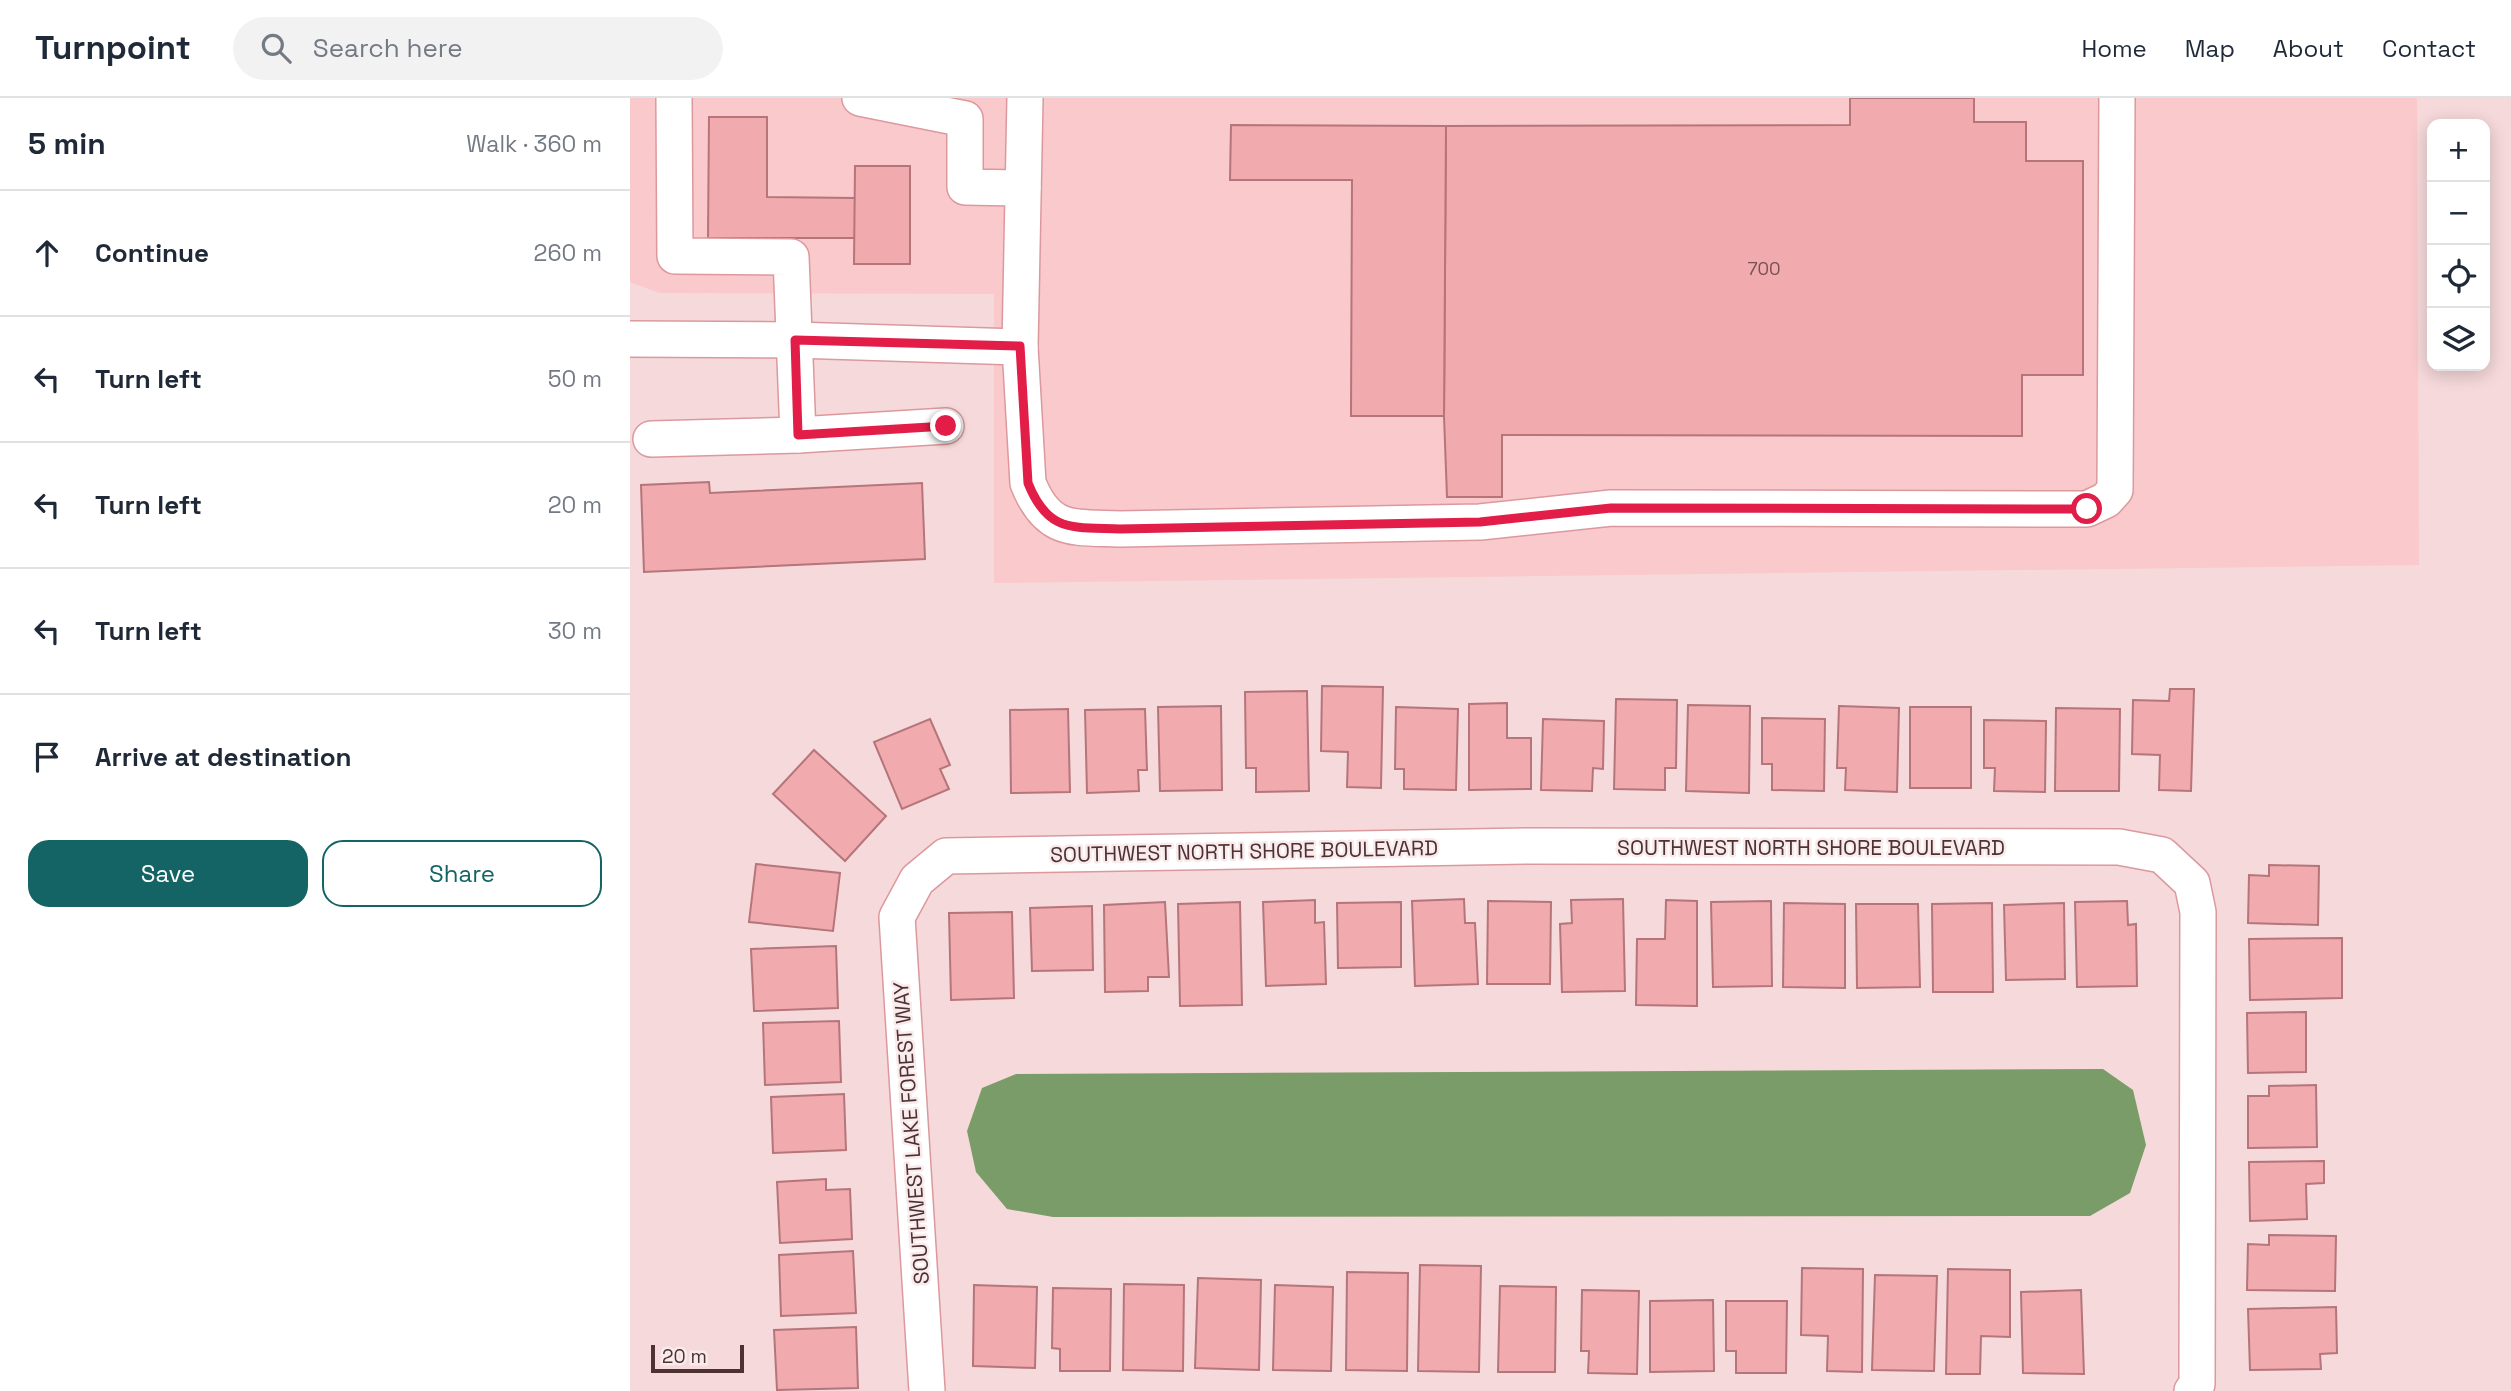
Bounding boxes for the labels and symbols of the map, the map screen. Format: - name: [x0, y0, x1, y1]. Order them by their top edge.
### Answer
- house number: 700: [1747, 257, 1781, 280]
- route end: [930, 410, 961, 441]
- route start: [2071, 493, 2102, 524]
- street label: SOUTHWEST NORTH SHORE BOULEVARD: [1050, 834, 1438, 868]
- street label: SOUTHWEST NORTH SHORE BOULEVARD: [1617, 834, 2005, 861]
- street label: SOUTHWEST LAKE FOREST WAY: [887, 981, 935, 1285]
- scale bar: [651, 1342, 744, 1374]

